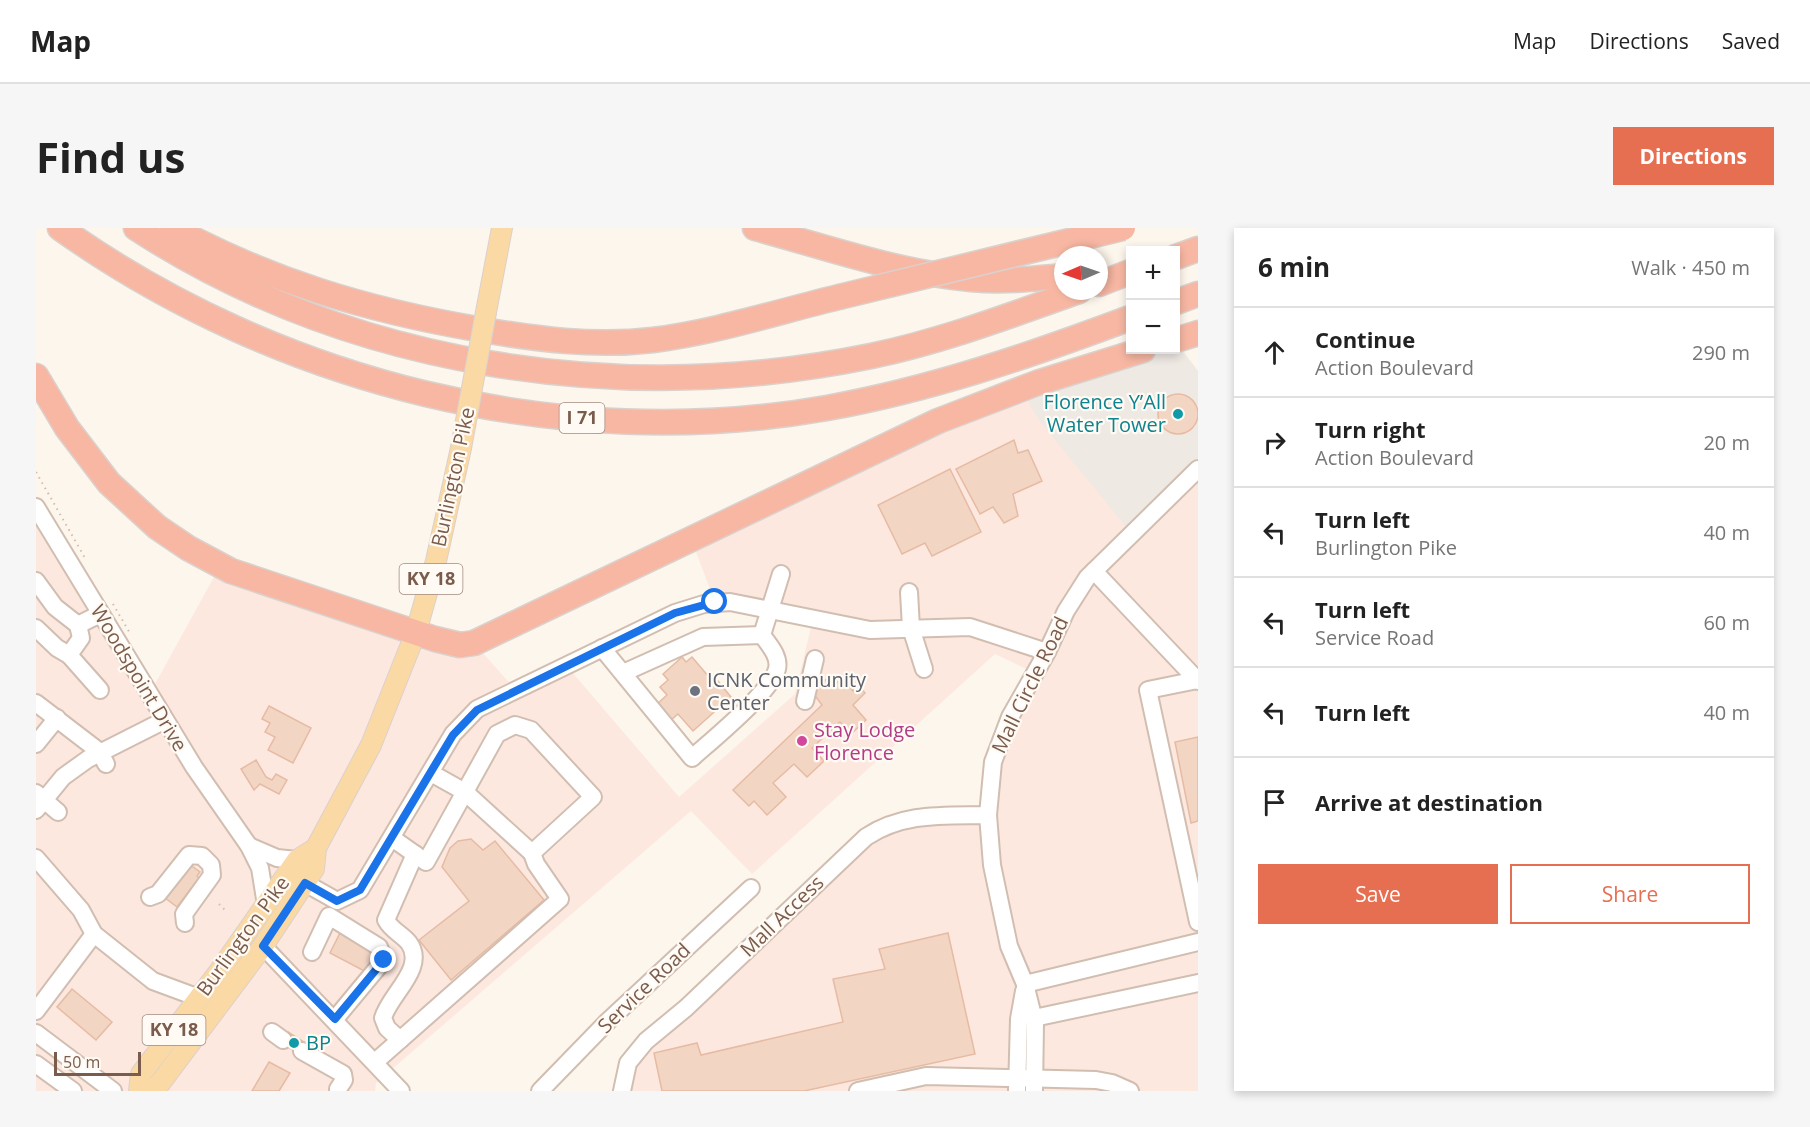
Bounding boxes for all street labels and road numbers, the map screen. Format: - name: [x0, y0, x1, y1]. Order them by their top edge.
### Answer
- road number: I 71: [560, 403, 604, 433]
- street label: Burlington Pike: [425, 405, 480, 549]
- road number: KY 18: [400, 564, 462, 594]
- street label: Woodspoint Drive: [85, 599, 194, 756]
- street label: Mall Circle Road: [985, 612, 1074, 758]
- street label: Mall Access: [734, 869, 829, 962]
- street label: Burlington Pike: [190, 870, 295, 1001]
- street label: Service Road: [591, 937, 696, 1039]
- road number: KY 18: [142, 1015, 206, 1045]

